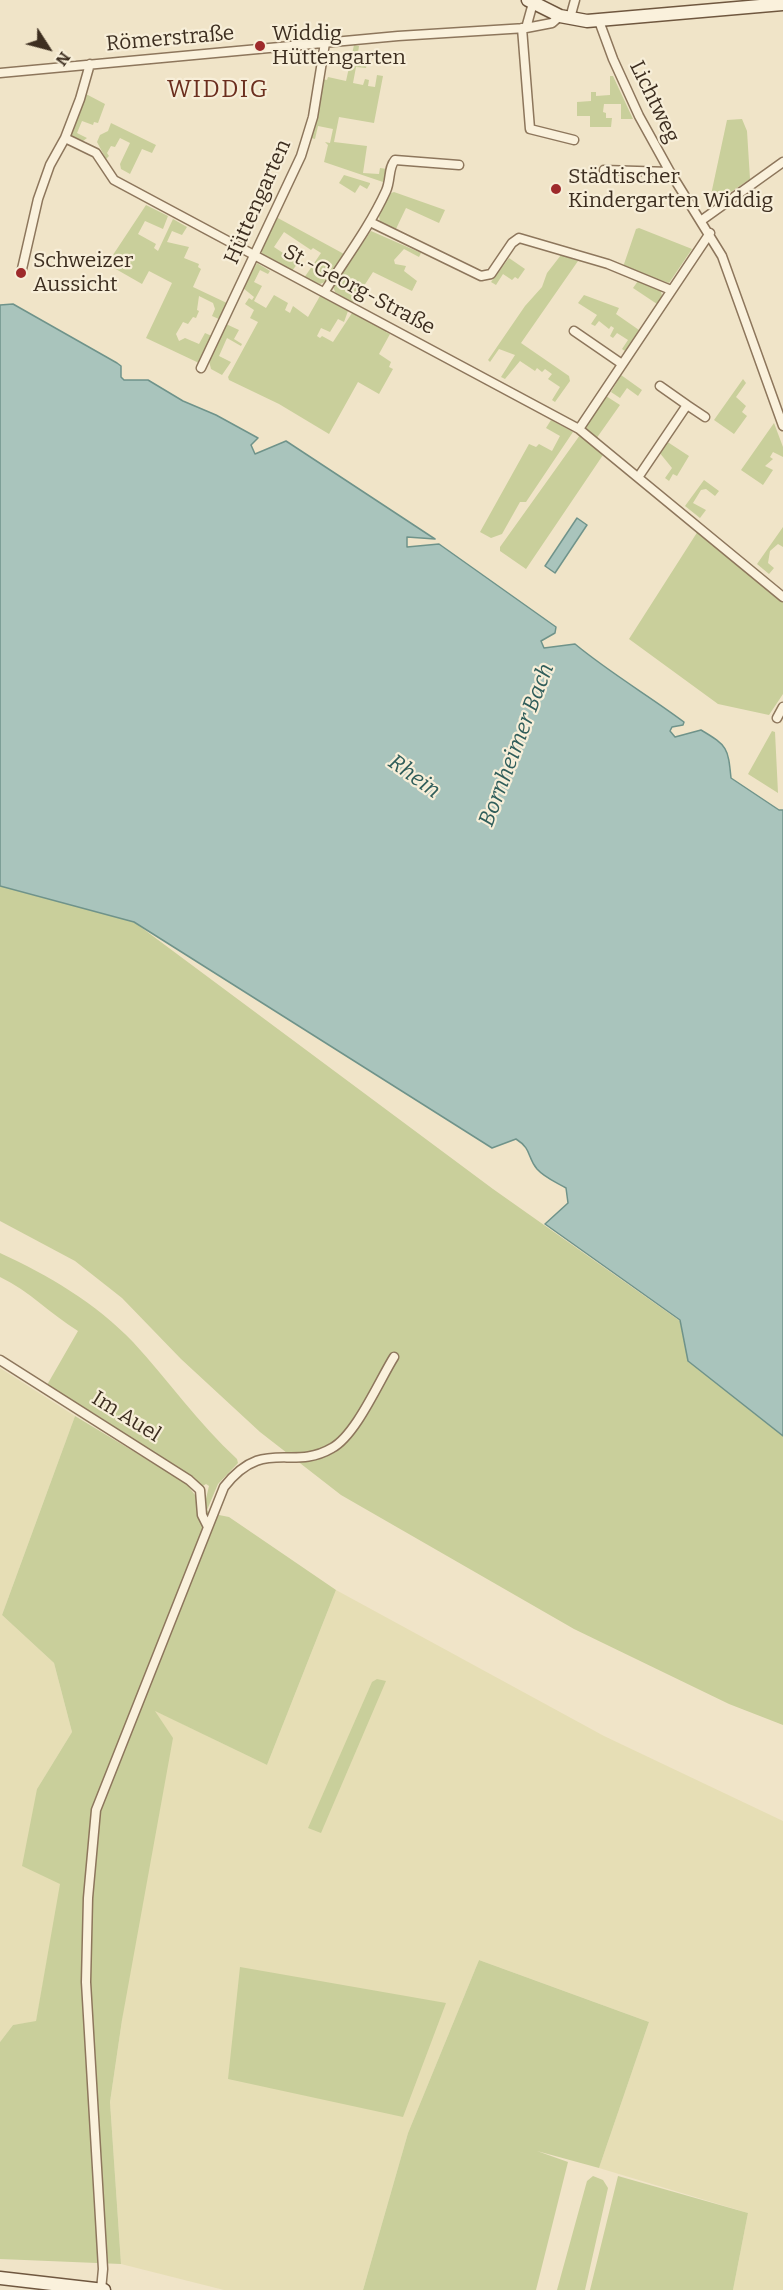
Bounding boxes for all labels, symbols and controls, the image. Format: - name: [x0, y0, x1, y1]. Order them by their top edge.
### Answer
- north arrow: [18, 18, 78, 78]
- street label: Römerstraße: [105, 21, 235, 57]
- place label: Widdig Hüttengarten: [272, 21, 406, 71]
- marker: Widdig Hüttengarten: [253, 39, 267, 53]
- text: N: [52, 48, 74, 69]
- street label: Lichtweg: [623, 57, 685, 147]
- district label: WIDDIG: [167, 76, 269, 104]
- street label: Hüttengarten: [219, 136, 297, 268]
- place label: Städtischer Kindergarten Widdig: [568, 164, 773, 214]
- marker: Städtischer Kindergarten Widdig: [549, 182, 563, 196]
- street label: St.-Georg-Straße: [279, 239, 439, 341]
- place label: Schweizer Aussicht: [33, 248, 133, 298]
- marker: Schweizer Aussicht: [14, 266, 28, 280]
- water label: Bornheimer Bach: [474, 660, 560, 830]
- water label: Rhein: [383, 749, 445, 805]
- street label: Im Auel: [87, 1386, 165, 1448]

